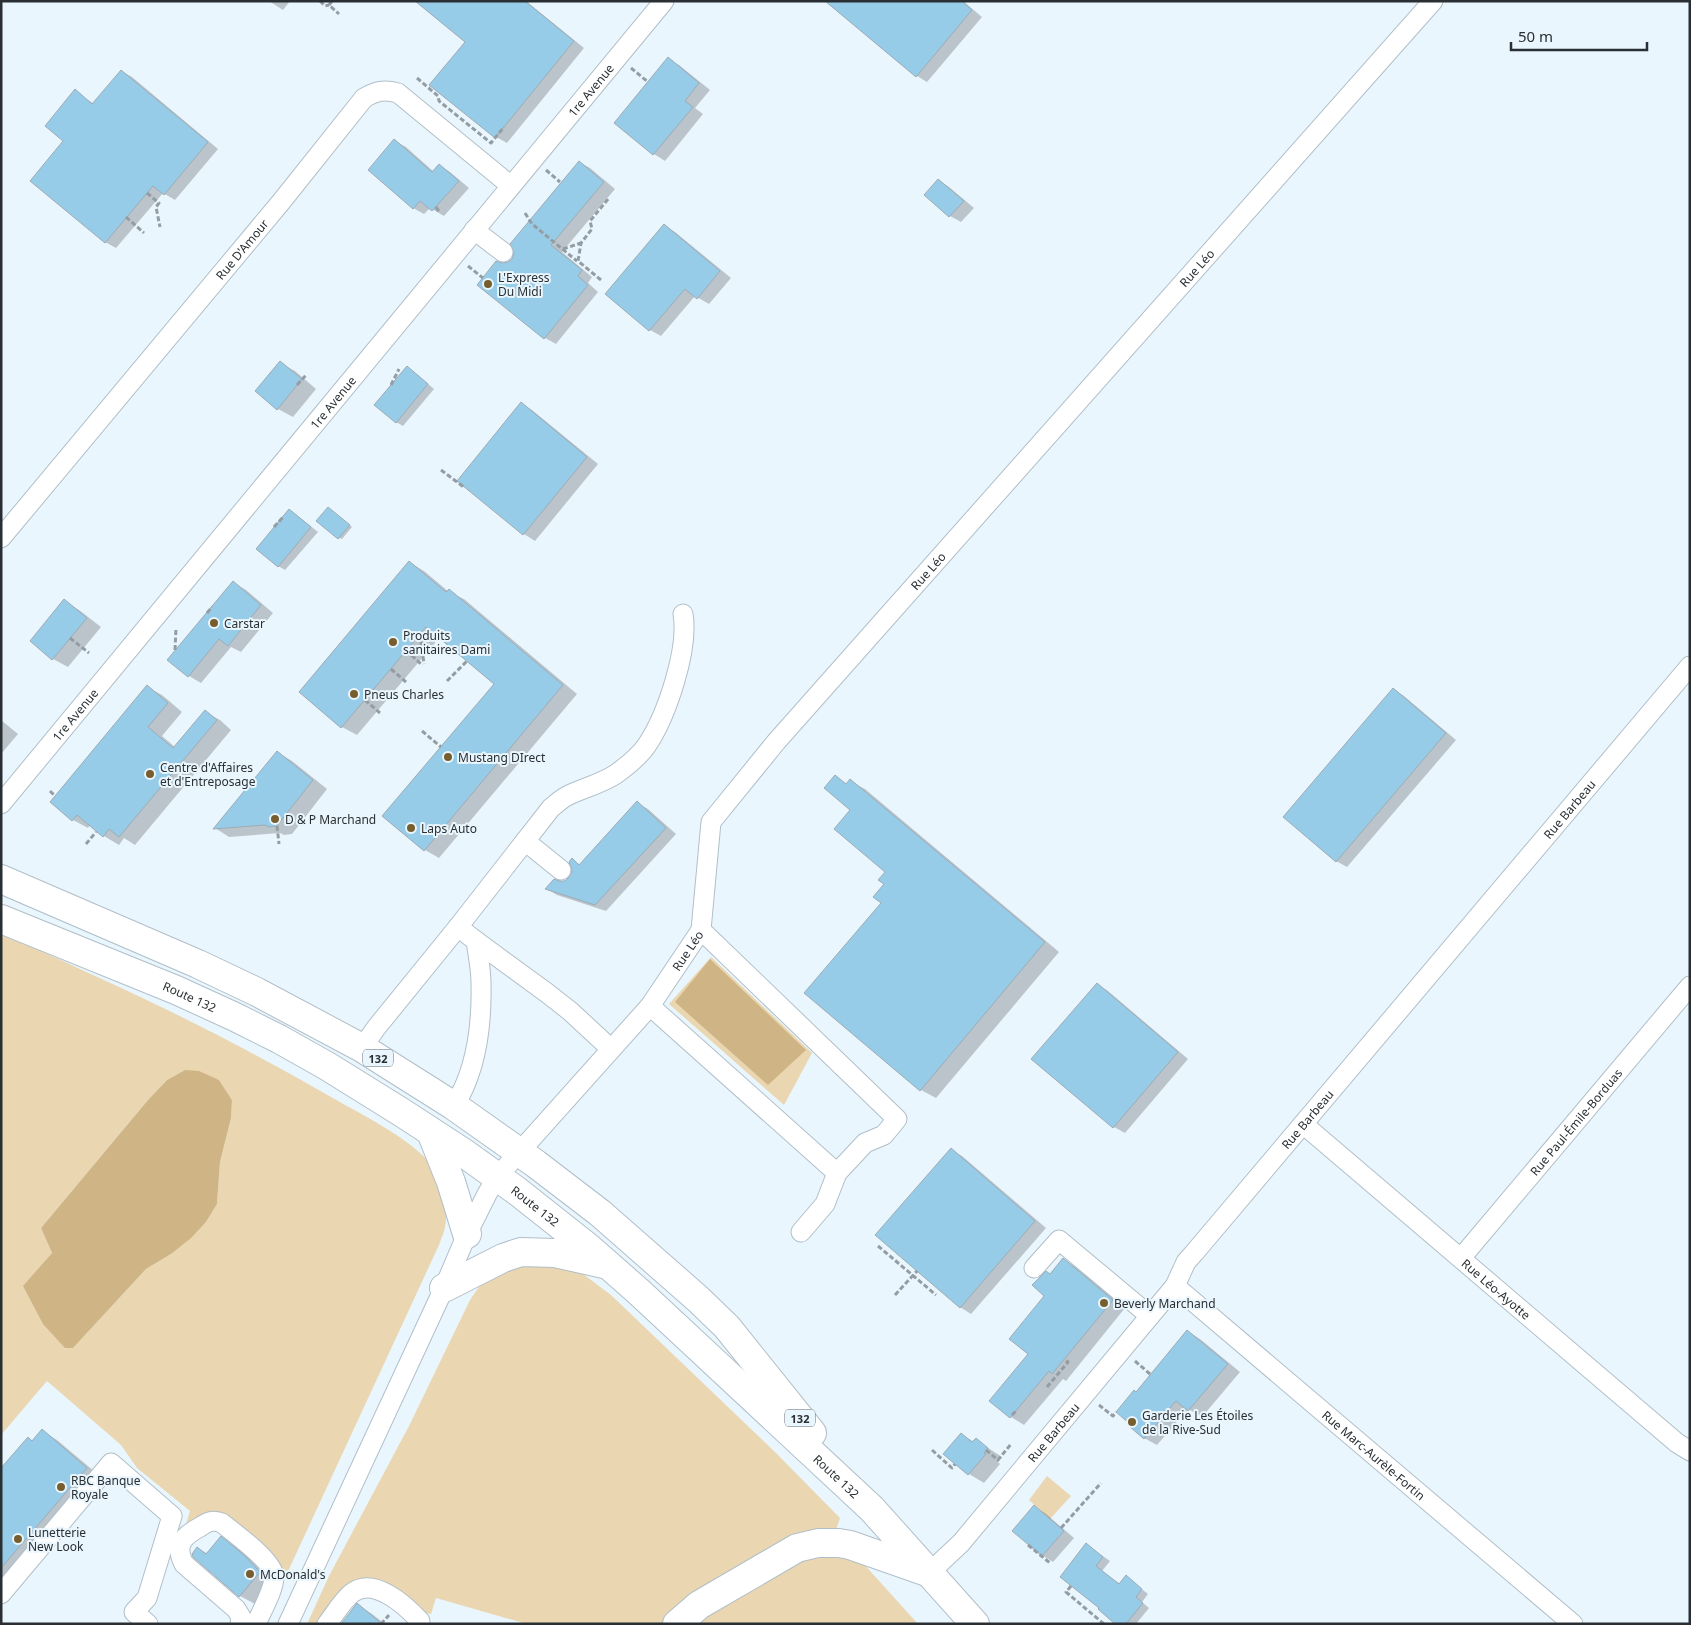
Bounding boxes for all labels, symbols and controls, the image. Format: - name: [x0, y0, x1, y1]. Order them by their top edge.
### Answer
- scale bar: [1511, 20, 1647, 52]
- text: 50 m: [1518, 26, 1553, 46]
- street label: 1re Avenue: [564, 60, 618, 120]
- street label: Rue D'Amour: [211, 215, 272, 283]
- street label: Rue Léo: [1175, 245, 1218, 290]
- place label: L'Express Du Midi: [498, 269, 550, 300]
- marker: L'Express Du Midi: [482, 278, 494, 290]
- street label: 1re Avenue: [306, 372, 360, 432]
- street label: Rue Léo: [907, 548, 949, 593]
- place label: Carstar: [224, 615, 265, 632]
- marker: Carstar: [208, 617, 220, 629]
- place label: Produits sanitaires Dami: [403, 627, 490, 658]
- marker: Produits sanitaires Dami: [387, 636, 399, 648]
- street label: 1re Avenue: [48, 684, 102, 745]
- place label: Pneus Charles: [364, 686, 444, 703]
- marker: Pneus Charles: [348, 688, 360, 700]
- place label: Mustang DIrect: [458, 749, 546, 766]
- marker: Mustang DIrect: [442, 751, 454, 763]
- place label: Centre d'Affaires et d'Entreposage: [160, 759, 256, 790]
- marker: Centre d'Affaires et d'Entreposage: [144, 768, 156, 780]
- street label: Rue Barbeau: [1539, 776, 1599, 842]
- place label: D & P Marchand: [285, 811, 376, 828]
- marker: D & P Marchand: [269, 813, 281, 825]
- place label: Laps Auto: [421, 820, 477, 837]
- marker: Laps Auto: [405, 822, 417, 834]
- street label: Rue Léo: [668, 927, 707, 974]
- street label: Route 132: [160, 977, 219, 1016]
- road number: 132: [363, 1050, 393, 1066]
- street label: Rue Paul-Émile-Borduas: [1526, 1064, 1626, 1179]
- street label: Rue Barbeau: [1277, 1086, 1337, 1152]
- street label: Route 132: [508, 1181, 563, 1230]
- street label: Rue Léo-Ayotte: [1458, 1255, 1534, 1323]
- place label: Beverly Marchand: [1114, 1295, 1216, 1312]
- marker: Beverly Marchand: [1098, 1297, 1110, 1309]
- street label: Rue Barbeau: [1023, 1399, 1083, 1466]
- street label: Rue Marc-Aurèle-Fortin: [1319, 1406, 1429, 1504]
- place label: Garderie Les Étoiles de la Rive-Sud: [1142, 1407, 1253, 1438]
- road number: 132: [785, 1410, 815, 1426]
- marker: Garderie Les Étoiles de la Rive-Sud: [1126, 1416, 1138, 1428]
- street label: Route 132: [810, 1450, 863, 1502]
- place label: RBC Banque Royale: [71, 1472, 141, 1503]
- marker: RBC Banque Royale: [55, 1481, 67, 1493]
- place label: Lunetterie New Look: [28, 1524, 86, 1555]
- marker: Lunetterie New Look: [12, 1533, 24, 1545]
- place label: McDonald's: [260, 1566, 326, 1583]
- marker: McDonald's: [244, 1568, 256, 1580]

